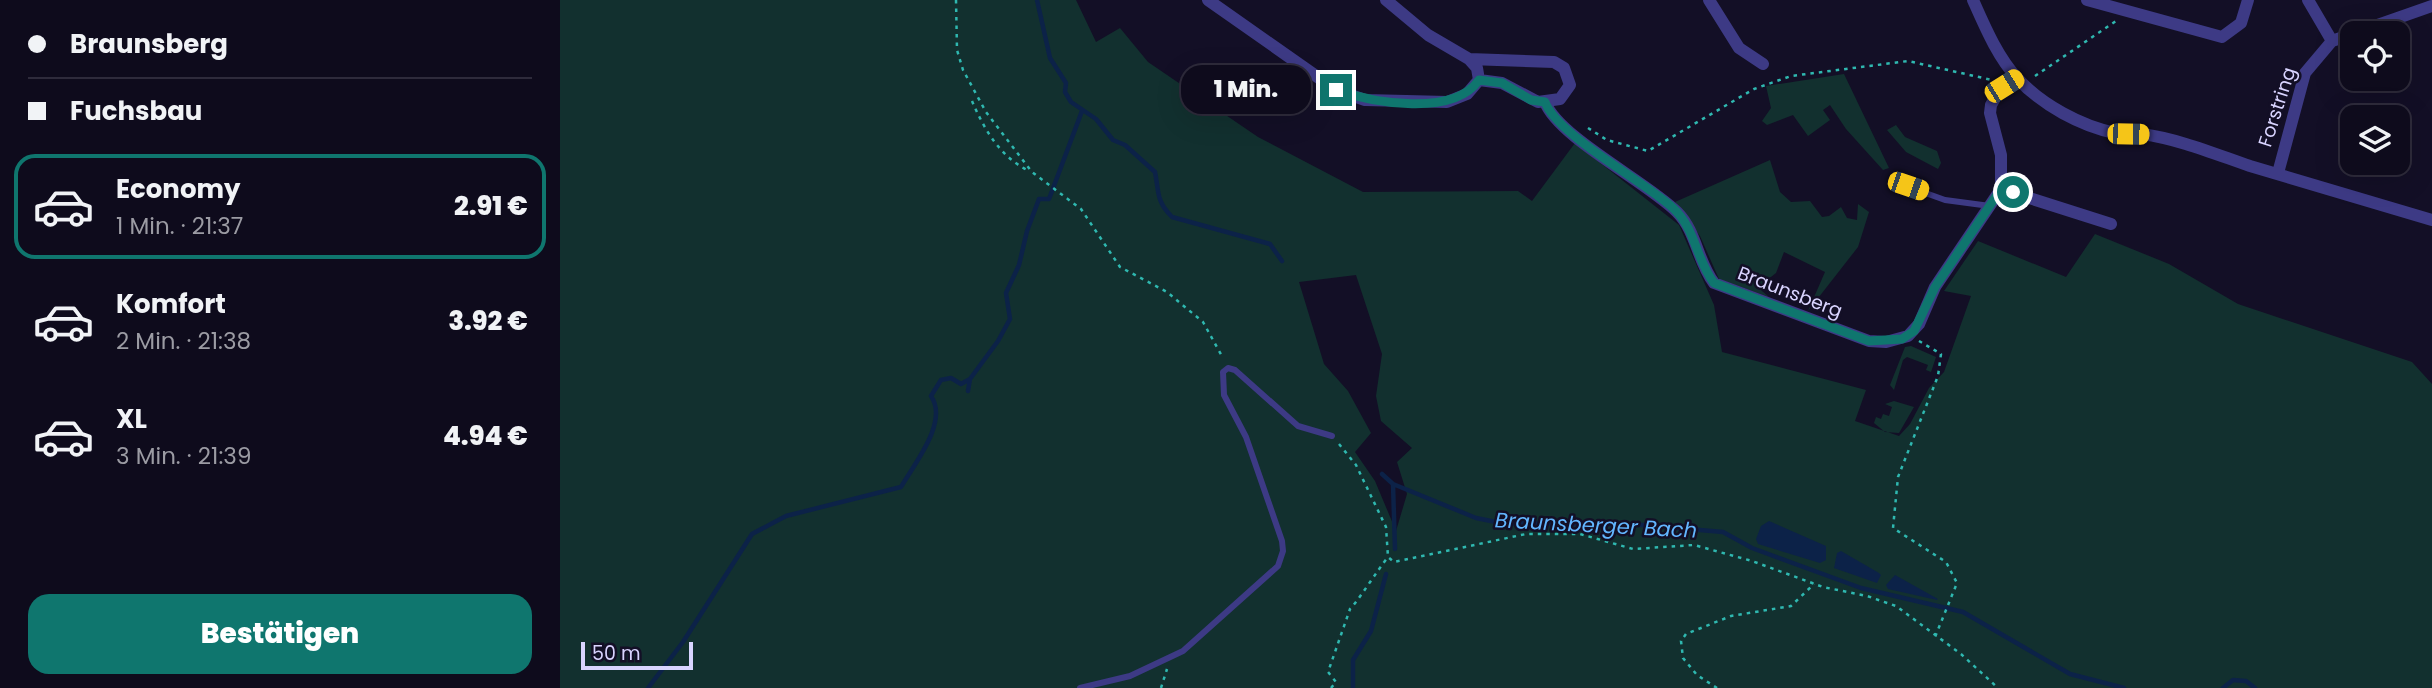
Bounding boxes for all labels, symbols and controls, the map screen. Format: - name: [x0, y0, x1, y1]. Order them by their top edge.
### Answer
- map controls: [2340, 21, 2410, 175]
- button: locate: [2340, 21, 2410, 91]
- text: Braunsberg: [70, 26, 228, 62]
- street label: Forstring: [2251, 64, 2303, 150]
- callout: 1 Min.: [1182, 66, 1312, 114]
- car: [1981, 66, 2028, 106]
- text: 1 Min.: [1214, 73, 1278, 105]
- route end: [1320, 74, 1352, 106]
- text: Fuchsbau: [70, 93, 202, 129]
- button: layers: [2340, 105, 2410, 175]
- car: [2107, 123, 2150, 145]
- car: [1885, 169, 1932, 203]
- text: Economy: [116, 171, 240, 207]
- icon: car: [32, 175, 95, 238]
- route start: [1997, 176, 2029, 208]
- text: 2.91 €: [454, 188, 528, 224]
- text: 1 Min. · 21:37: [116, 210, 243, 242]
- street label: Braunsberg: [1734, 260, 1846, 324]
- text: Komfort: [116, 286, 226, 322]
- icon: car: [32, 290, 95, 353]
- text: 3.92 €: [448, 303, 528, 339]
- text: 2 Min. · 21:38: [116, 325, 251, 357]
- text: XL: [116, 401, 147, 437]
- icon: car: [32, 405, 95, 468]
- text: 4.94 €: [443, 418, 528, 454]
- text: 3 Min. · 21:39: [116, 440, 251, 472]
- water label: Braunsberger Bach: [1494, 505, 1698, 545]
- button: Bestätigen: [28, 594, 532, 674]
- scale bar: [581, 639, 693, 671]
- text: 50 m: [592, 640, 641, 667]

